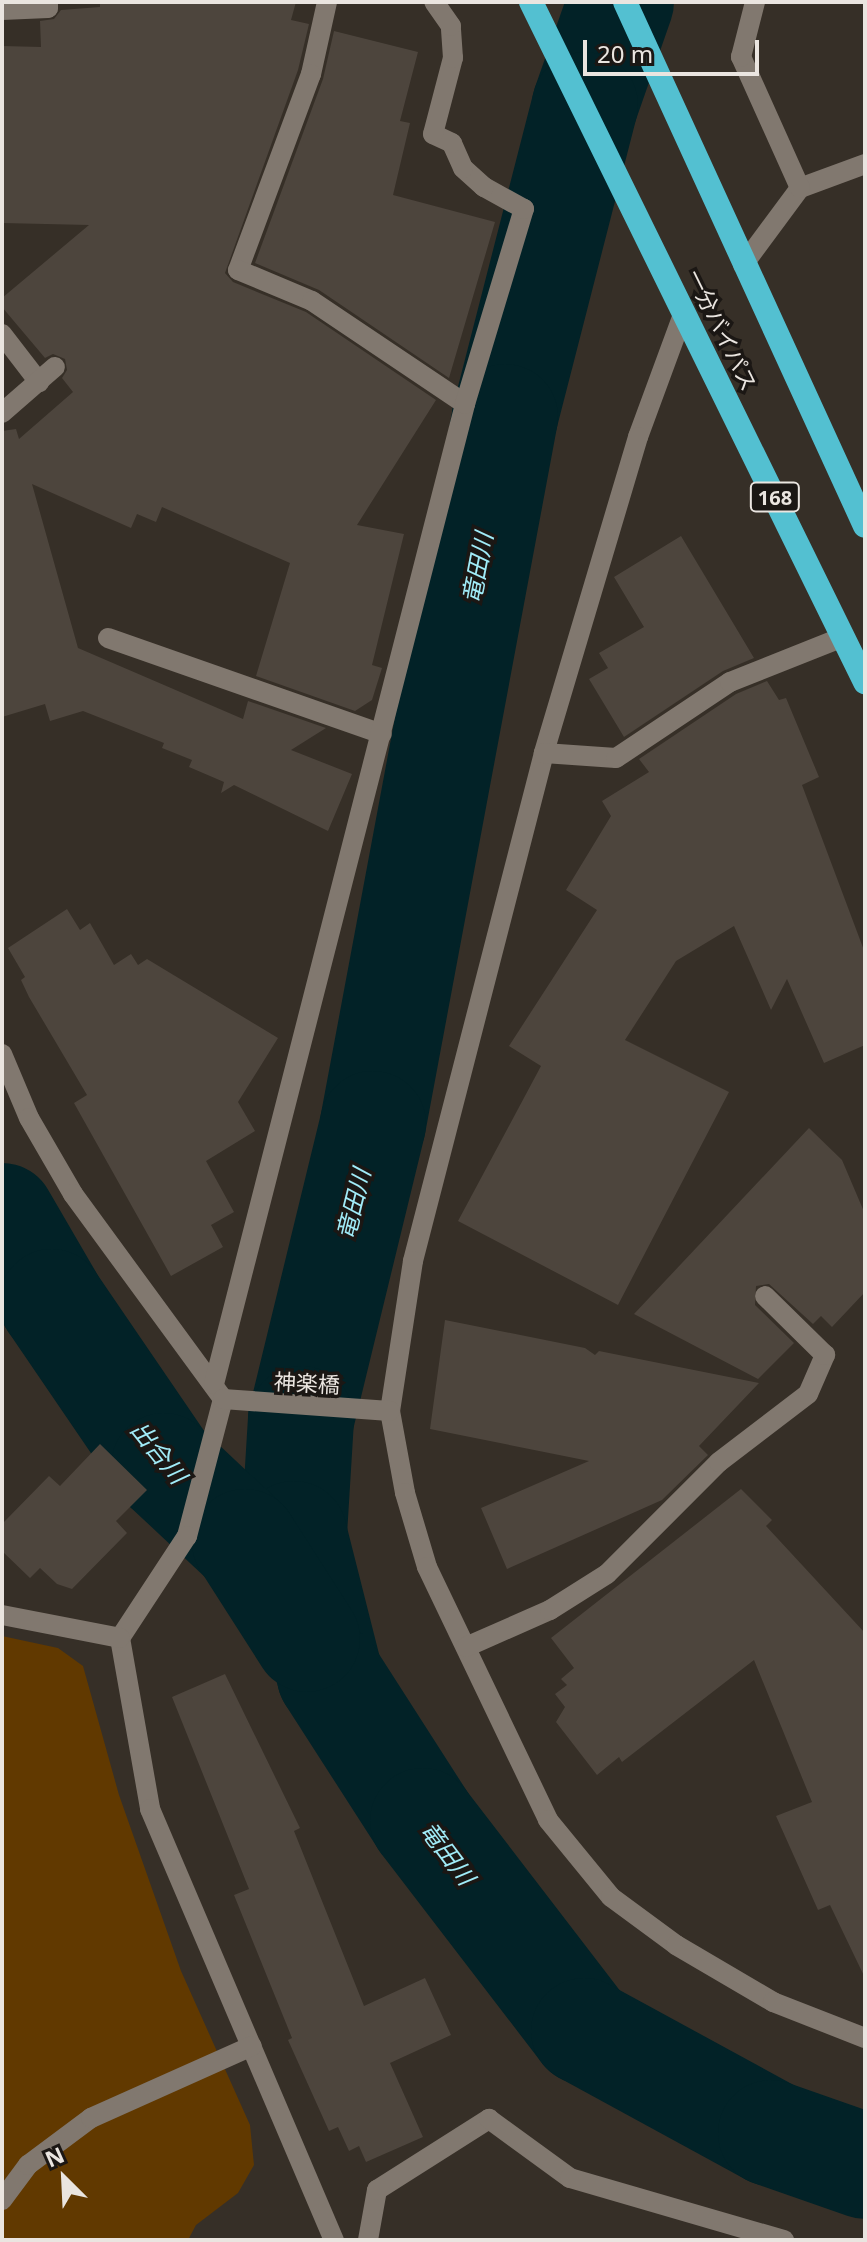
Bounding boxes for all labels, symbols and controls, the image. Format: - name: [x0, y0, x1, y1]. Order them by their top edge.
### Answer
- scale bar: [587, 24, 763, 74]
- text: 20 m: [597, 37, 653, 70]
- street label: 一分バイパス: [681, 265, 763, 395]
- road number: 168: [749, 481, 801, 513]
- water label: 竜田川: [456, 530, 498, 606]
- water label: 竜田川: [330, 1166, 376, 1242]
- street label: 神楽橋: [273, 1368, 341, 1398]
- water label: 出合川: [125, 1415, 193, 1489]
- water label: 竜田川: [415, 1816, 481, 1890]
- north arrow: [24, 2138, 104, 2218]
- text: N: [40, 2139, 69, 2173]

